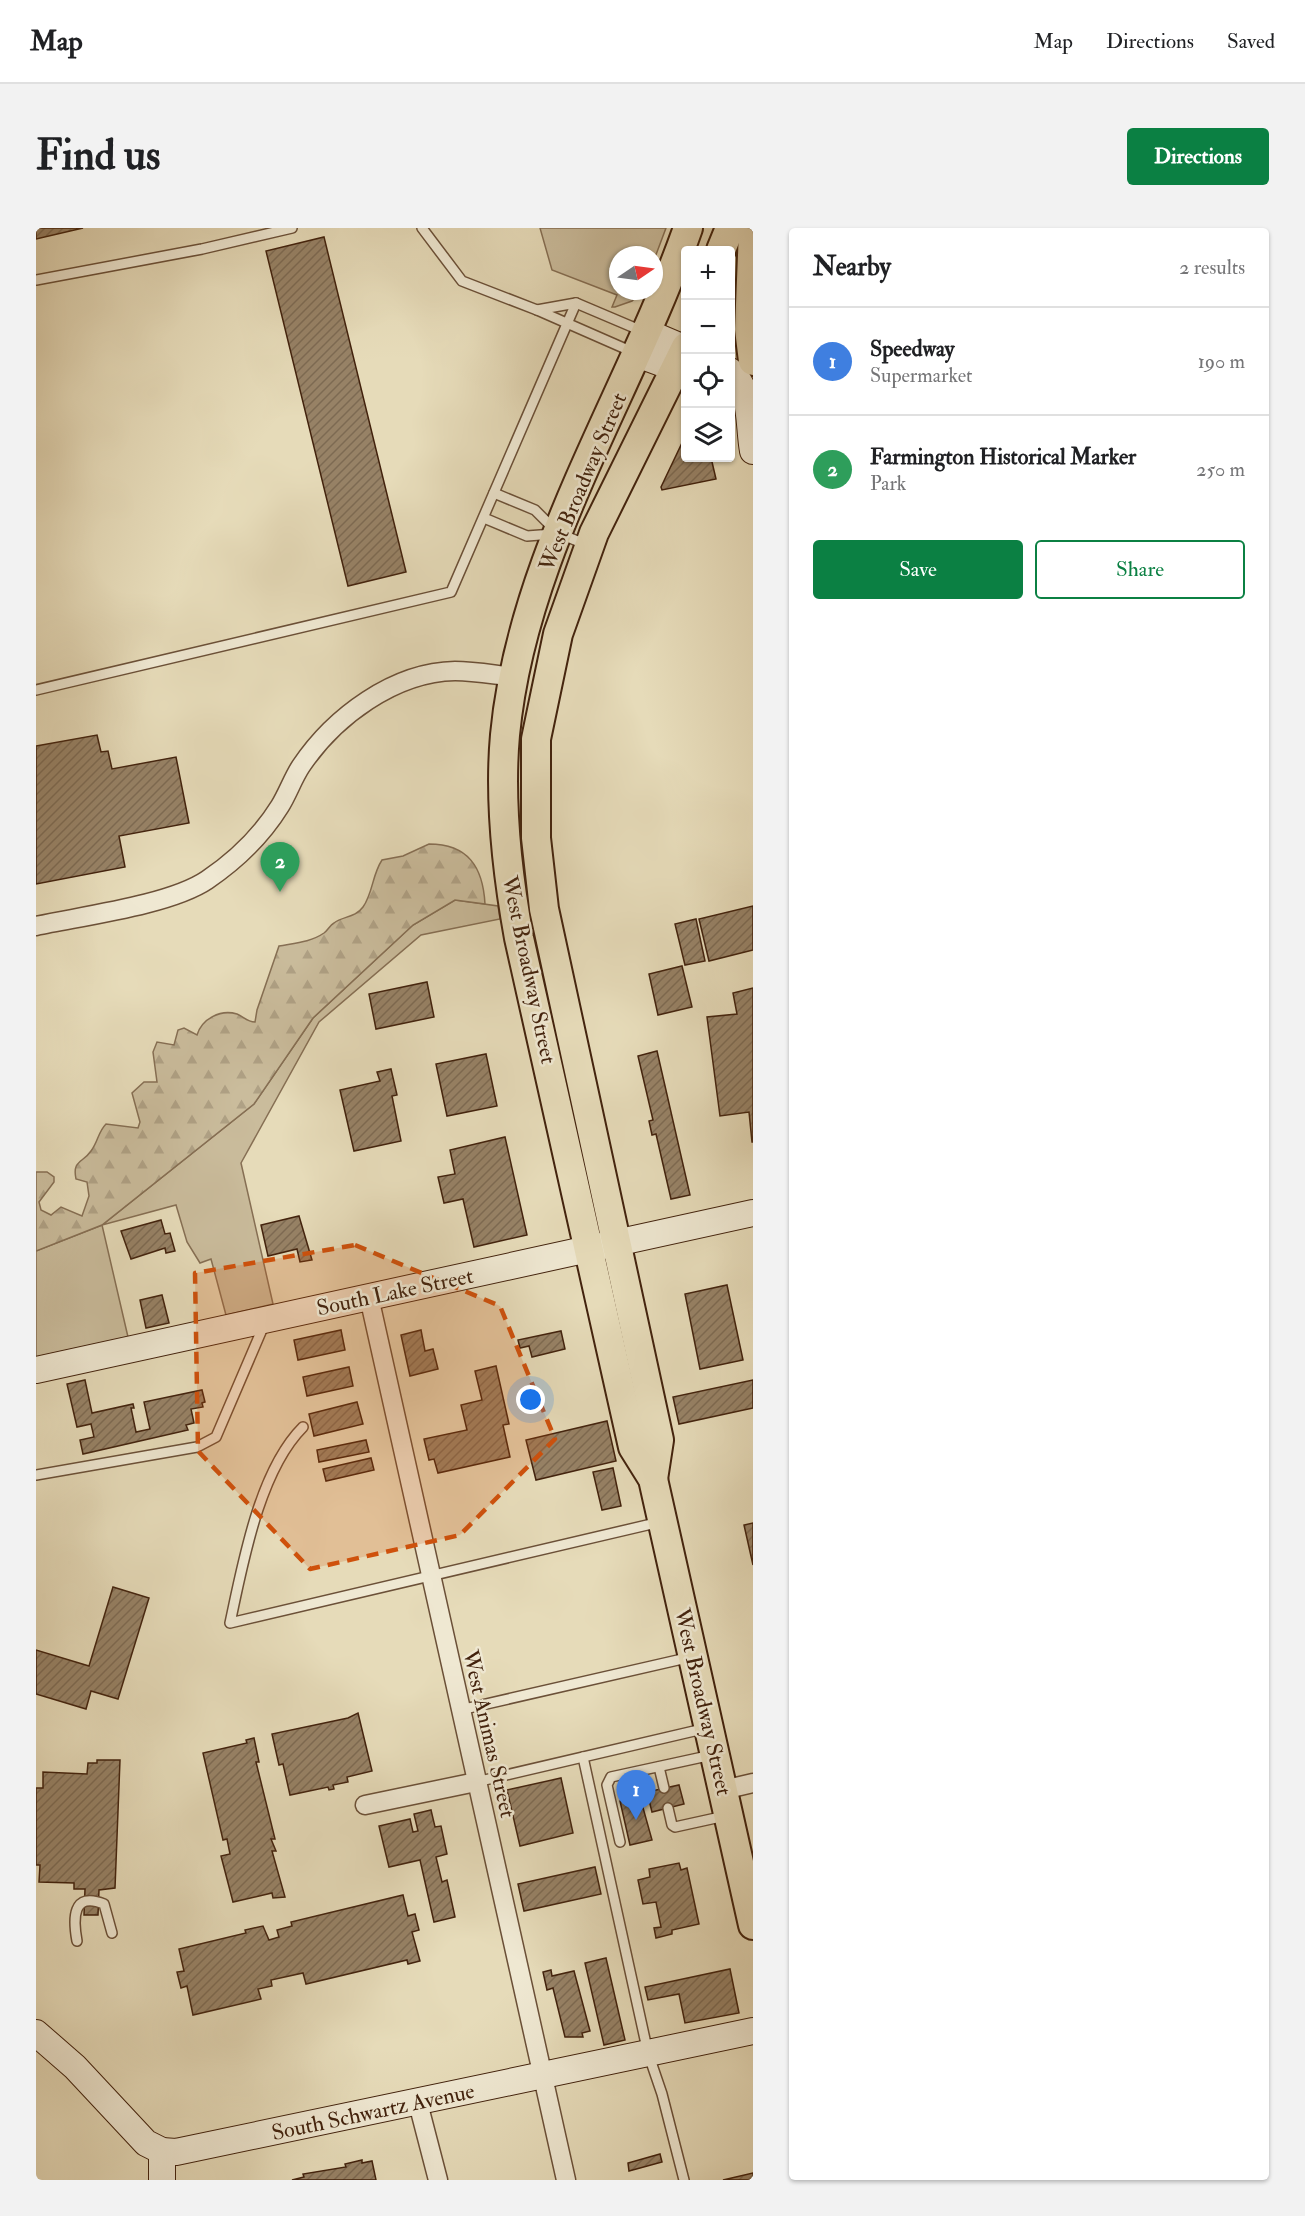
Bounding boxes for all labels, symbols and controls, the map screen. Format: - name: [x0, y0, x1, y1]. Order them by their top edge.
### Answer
- text: Map: [30, 24, 83, 59]
- text: Map: [1033, 28, 1073, 55]
- text: Directions: [1106, 28, 1194, 55]
- text: Saved: [1227, 28, 1275, 55]
- button: Directions: [1127, 128, 1269, 185]
- text: Find us: [36, 130, 160, 182]
- north arrow: [609, 246, 663, 300]
- map controls: [681, 246, 735, 462]
- button: +: [681, 246, 735, 300]
- text: Nearby: [813, 251, 891, 283]
- text: 2 results: [1179, 255, 1245, 280]
- button: −: [681, 300, 735, 354]
- text: Speedway: [870, 335, 954, 363]
- text: 1: [829, 349, 836, 374]
- text: 190 m: [1198, 349, 1245, 374]
- button: locate: [681, 354, 735, 408]
- text: Supermarket: [870, 363, 973, 388]
- street label: West Broadway Street: [532, 388, 633, 576]
- button: layers: [681, 408, 735, 462]
- text: Farmington Historical Marker: [870, 443, 1136, 471]
- text: 2: [827, 457, 838, 482]
- text: 250 m: [1196, 457, 1245, 482]
- text: Park: [870, 471, 906, 496]
- button: Save: [813, 540, 1023, 599]
- button: Share: [1035, 540, 1245, 599]
- pin: 2: [260, 842, 300, 892]
- street label: West Broadway Street: [495, 873, 563, 1066]
- street label: South Lake Street: [314, 1262, 476, 1322]
- your location: [516, 1385, 545, 1414]
- street label: West Broadway Street: [668, 1605, 738, 1798]
- street label: West Animas Street: [456, 1646, 522, 1821]
- pin: 1: [616, 1770, 656, 1820]
- street label: South Schwartz Avenue: [269, 2077, 477, 2147]

